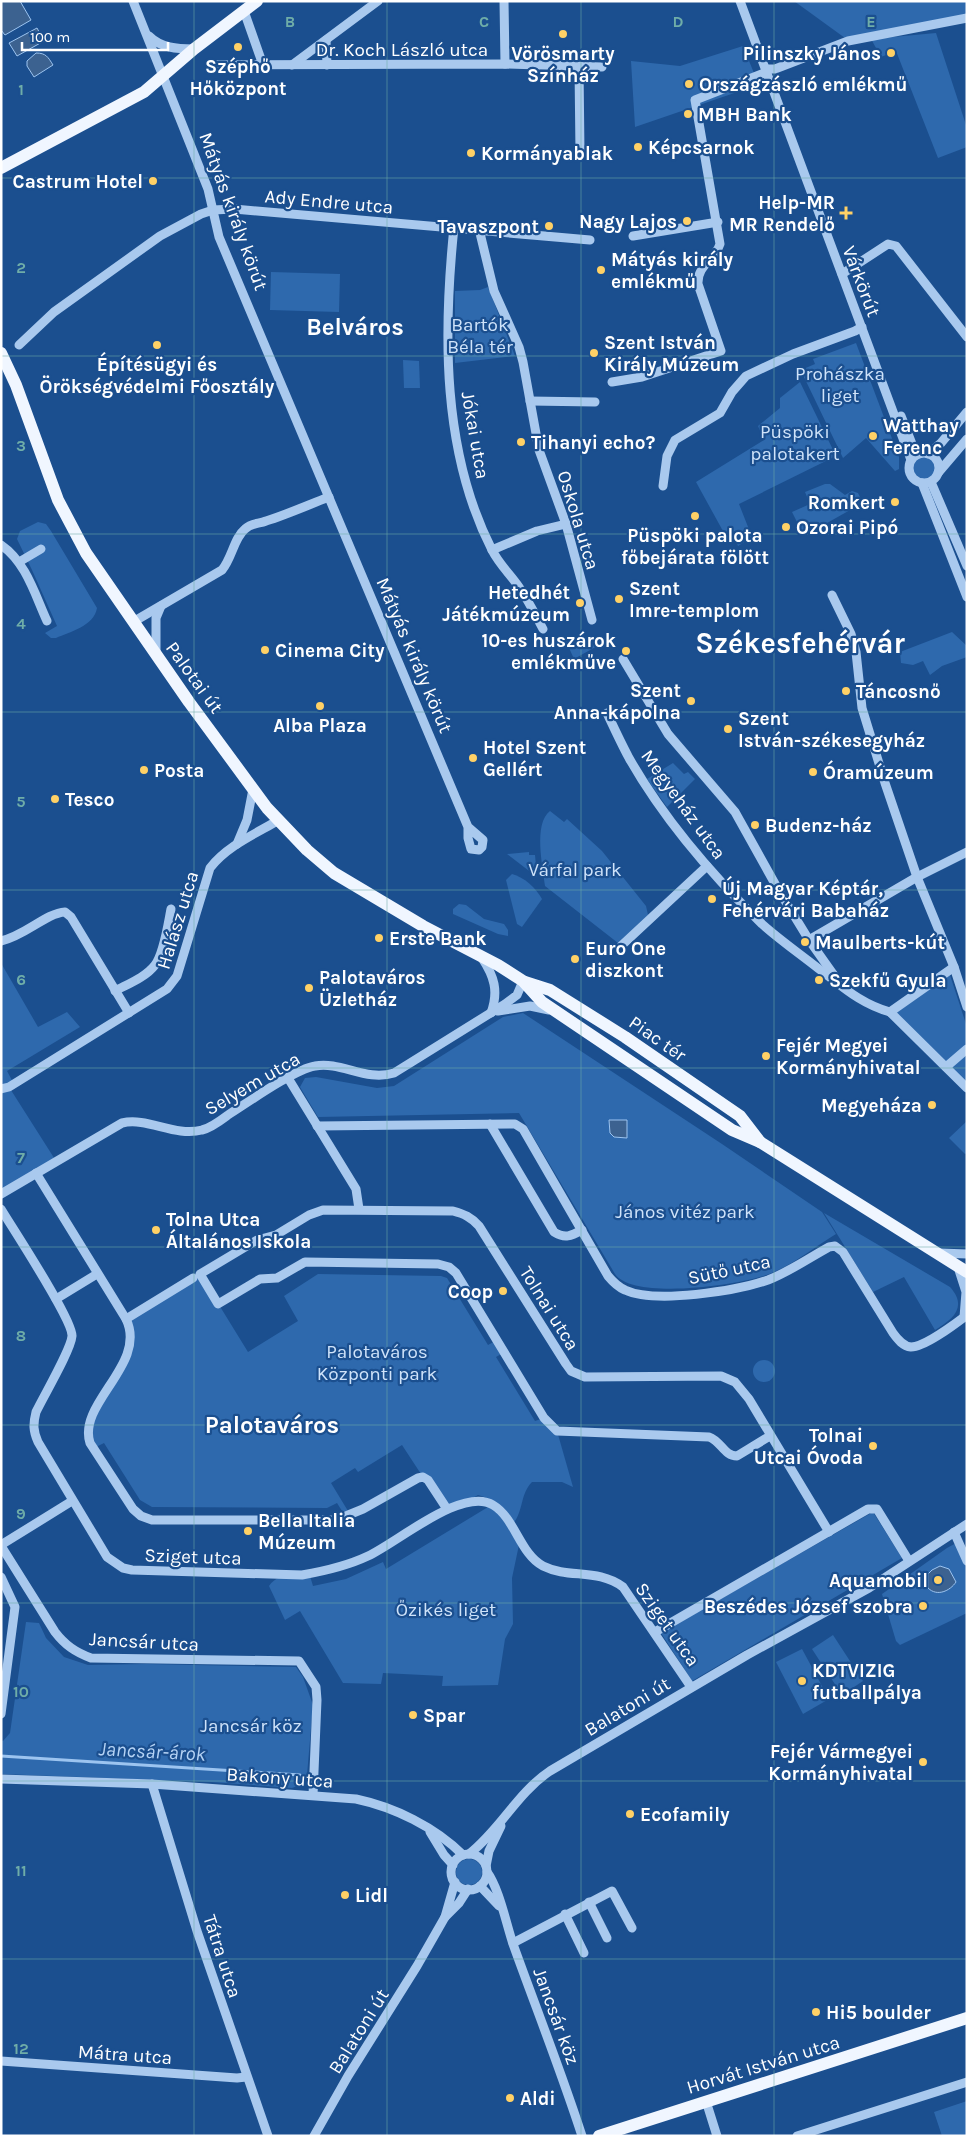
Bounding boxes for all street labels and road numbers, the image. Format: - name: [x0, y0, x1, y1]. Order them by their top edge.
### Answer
- street label: Dr. Koch László utca: [316, 39, 488, 61]
- street label: Mátyás király körút: [194, 129, 272, 293]
- street label: Ady Endre utca: [264, 185, 394, 219]
- street label: Várkörút: [838, 243, 885, 320]
- street label: Jókai utca: [457, 390, 494, 481]
- street label: Oskola utca: [553, 468, 604, 573]
- street label: Mátyás király körút: [371, 574, 457, 736]
- street label: Palotai út: [161, 638, 228, 718]
- street label: Megyeház utca: [636, 746, 730, 864]
- street label: Halász utca: [153, 869, 203, 972]
- street label: Piac tér: [625, 1011, 690, 1066]
- street label: Selyem utca: [201, 1048, 304, 1120]
- street label: Sütő utca: [686, 1250, 773, 1289]
- street label: Tolnai utca: [515, 1263, 584, 1355]
- street label: Sziget utca: [144, 1544, 242, 1570]
- street label: Sziget utca: [630, 1578, 704, 1671]
- street label: Jancsár utca: [88, 1628, 200, 1656]
- street label: Balatoni út: [581, 1673, 674, 1741]
- street label: Bakony utca: [226, 1763, 334, 1793]
- street label: Tátra utca: [198, 1912, 246, 2001]
- street label: Jancsár köz: [528, 1965, 584, 2068]
- street label: Balatoni út: [324, 1985, 394, 2078]
- street label: Horvát István utca: [684, 2031, 843, 2099]
- street label: Mátra utca: [77, 2041, 173, 2069]

